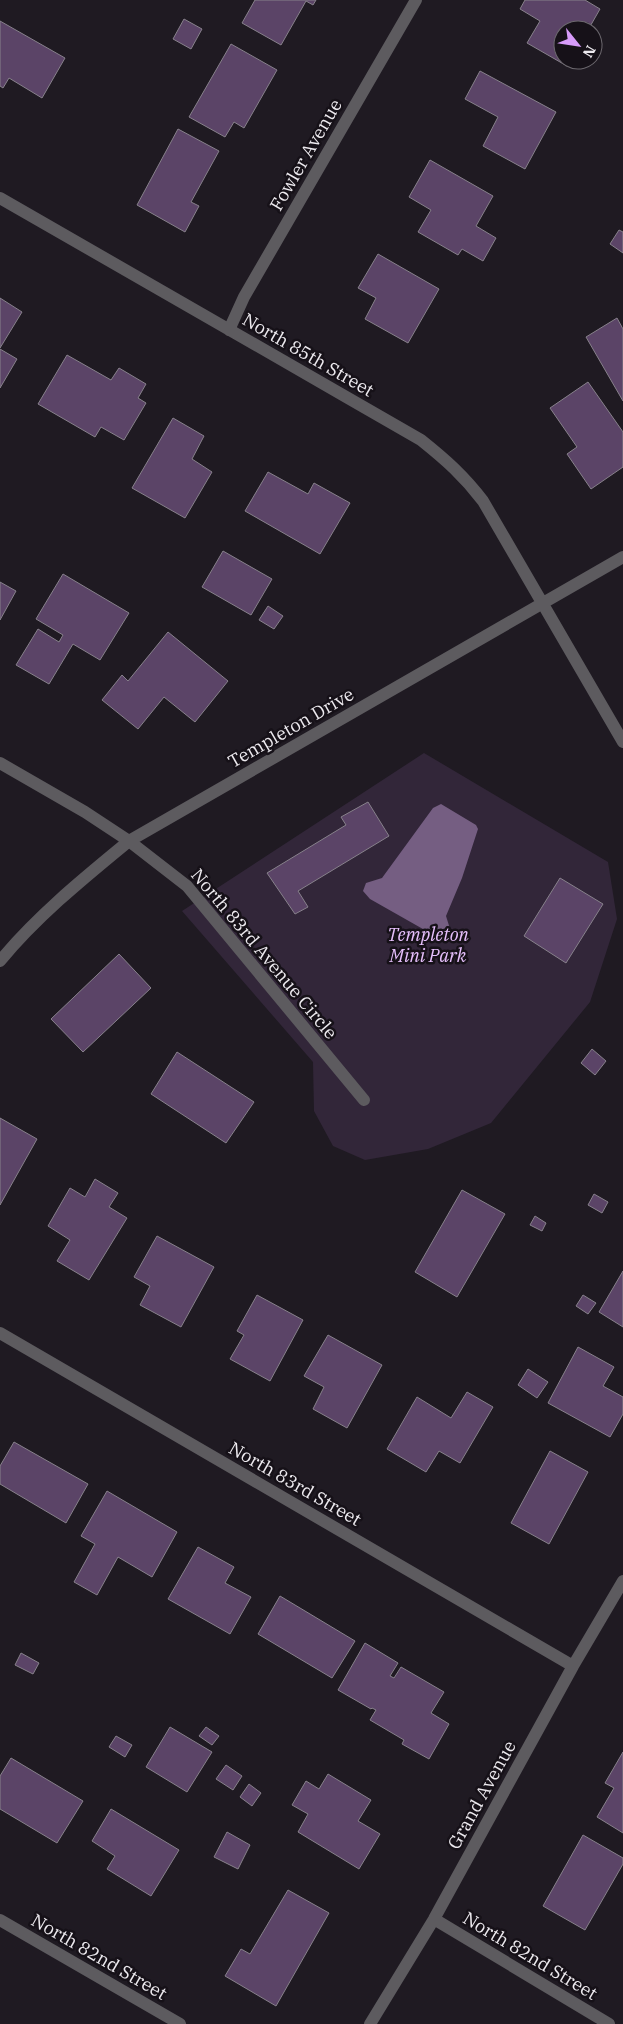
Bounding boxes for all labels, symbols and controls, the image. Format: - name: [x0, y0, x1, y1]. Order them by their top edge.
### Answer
- north arrow: [553, 20, 603, 70]
- text: N: [579, 42, 600, 61]
- street label: Fowler Avenue: [264, 95, 347, 215]
- street label: North 85th Street: [238, 308, 378, 402]
- street label: Templeton Drive: [224, 682, 358, 773]
- street label: North 83rd Avenue Circle: [186, 864, 343, 1044]
- park label: Templeton Mini Park: [387, 923, 470, 967]
- street label: North 83rd Street: [225, 1436, 366, 1531]
- street label: Grand Avenue: [442, 1736, 521, 1853]
- street label: North 82nd Street: [459, 1906, 602, 2005]
- street label: North 82nd Street: [27, 1908, 171, 2005]

